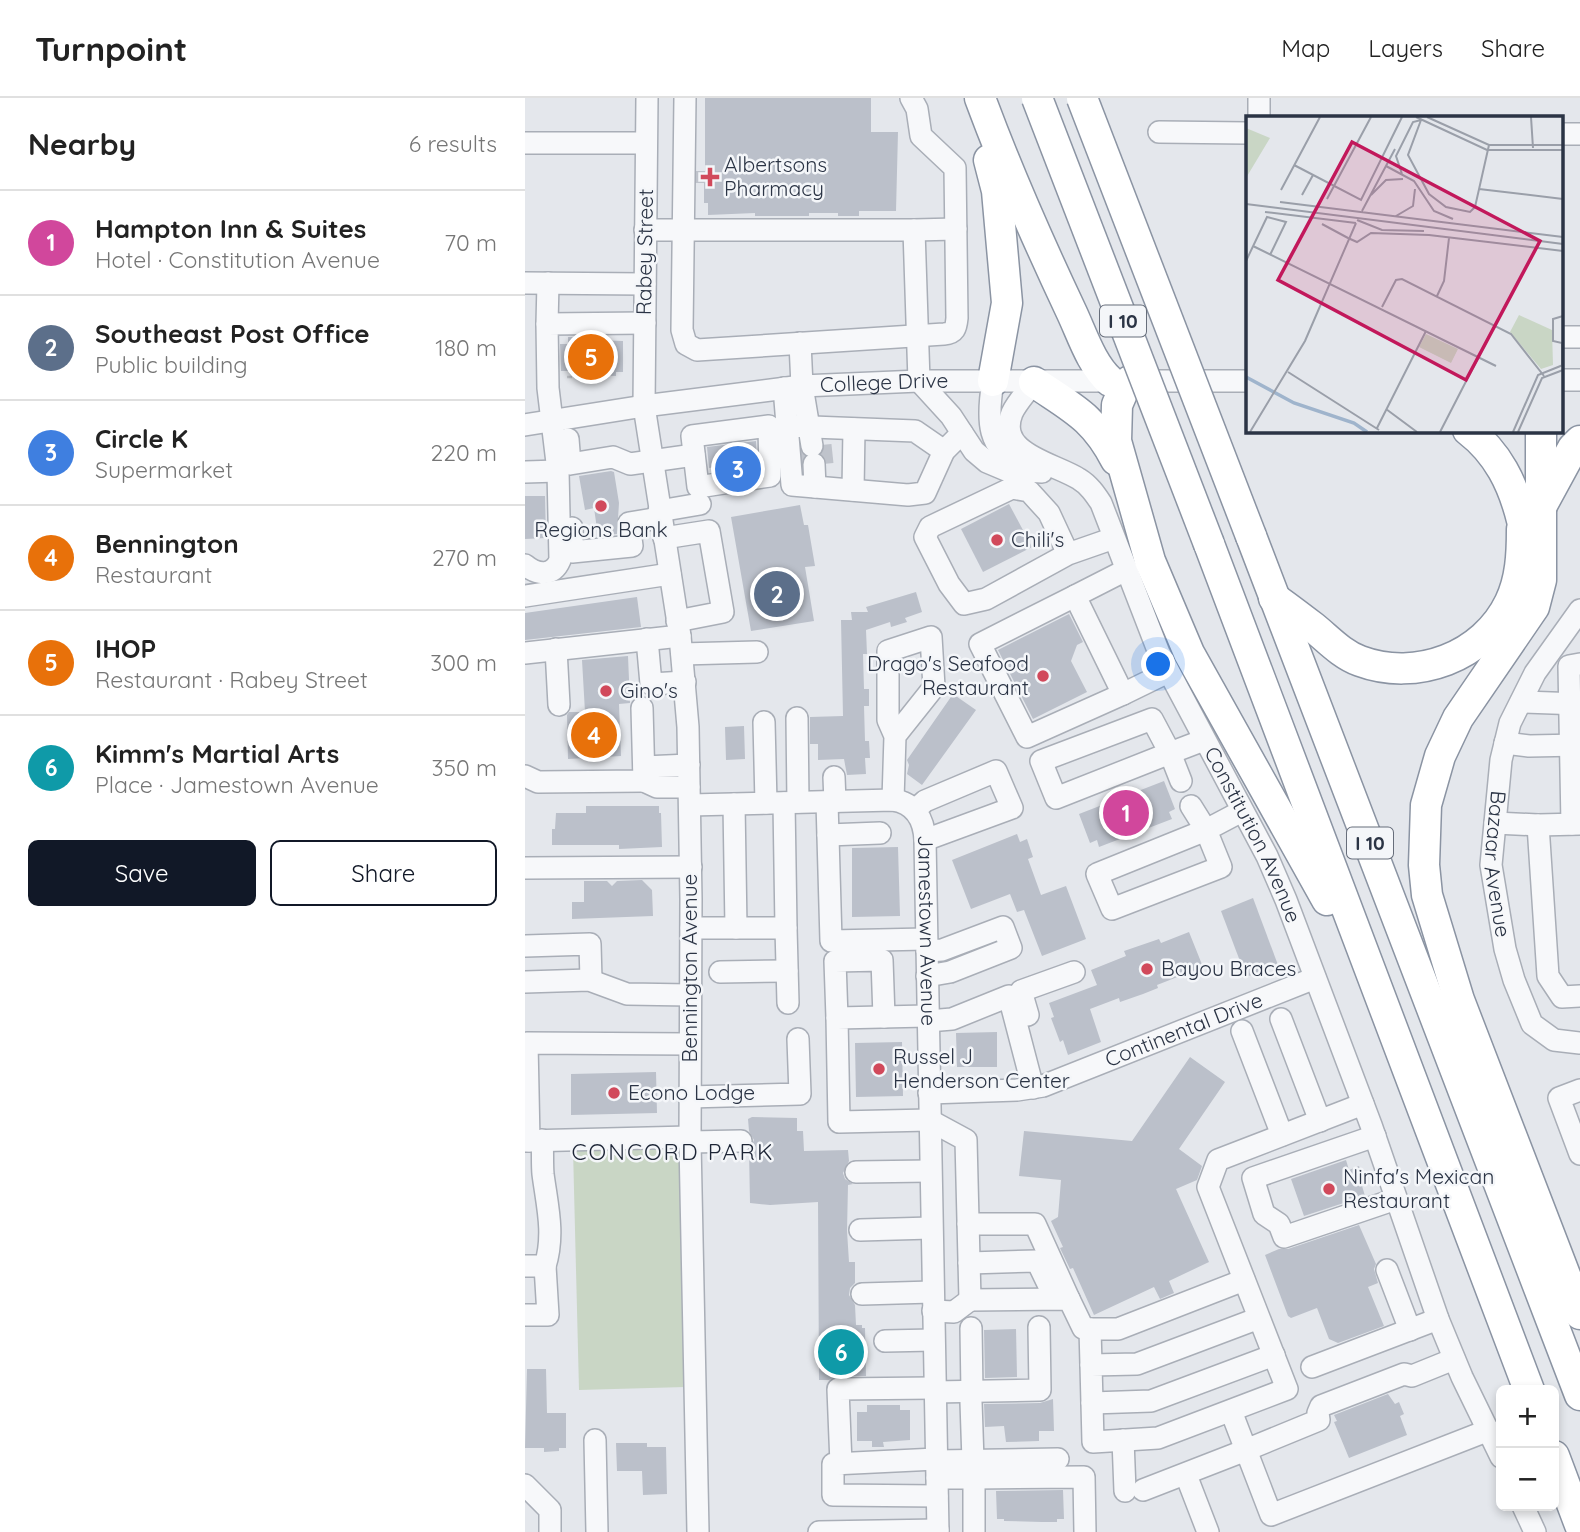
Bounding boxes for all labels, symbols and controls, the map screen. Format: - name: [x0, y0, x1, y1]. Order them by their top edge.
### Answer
- text: Turnpoint: [35, 28, 187, 69]
- text: Map: [1281, 33, 1330, 63]
- text: Layers: [1368, 33, 1443, 63]
- text: Share: [1481, 33, 1545, 63]
- inset map: [1246, 116, 1563, 432]
- text: Nearby: [28, 125, 136, 163]
- text: 6 results: [409, 129, 497, 158]
- place label: Albertsons Pharmacy: [724, 151, 827, 201]
- marker: Albertsons Pharmacy: [702, 169, 718, 185]
- street label: Rabey Street: [630, 189, 658, 315]
- text: Hampton Inn & Suites: [95, 212, 366, 245]
- text: 1: [47, 228, 55, 257]
- text: 70 m: [444, 228, 497, 257]
- text: Hotel · Constitution Avenue: [95, 245, 380, 274]
- road number: I 10: [1100, 306, 1146, 336]
- text: Southeast Post Office: [95, 317, 370, 350]
- pin: 5: [568, 331, 614, 383]
- text: 2: [44, 333, 58, 362]
- text: 180 m: [435, 333, 497, 362]
- text: Public building: [95, 350, 248, 379]
- street label: College Drive: [819, 367, 948, 397]
- text: Circle K: [95, 422, 188, 455]
- text: 3: [45, 438, 57, 467]
- text: 220 m: [431, 438, 497, 467]
- pin: 3: [715, 443, 761, 495]
- text: Supermarket: [95, 455, 233, 484]
- marker: Regions Bank: [593, 498, 609, 514]
- place label: Regions Bank: [534, 516, 668, 542]
- place label: Chili's: [1011, 526, 1064, 552]
- text: Bennington: [95, 527, 239, 560]
- marker: Chili's: [989, 532, 1005, 548]
- text: 4: [44, 543, 58, 572]
- text: 270 m: [432, 543, 497, 572]
- text: Restaurant: [95, 560, 212, 589]
- pin: 2: [754, 568, 800, 620]
- text: IHOP: [95, 632, 156, 665]
- your location: [1141, 647, 1175, 681]
- text: 5: [44, 648, 58, 677]
- text: 300 m: [430, 648, 497, 677]
- place label: Drago's Seafood Restaurant: [867, 650, 1029, 700]
- text: Restaurant · Rabey Street: [95, 665, 368, 694]
- marker: Drago's Seafood Restaurant: [1035, 668, 1051, 684]
- place label: Gino's: [620, 677, 678, 703]
- marker: Gino's: [598, 683, 614, 699]
- pin: 4: [571, 709, 617, 761]
- text: Kimm's Martial Arts: [95, 737, 339, 770]
- street label: Constitution Avenue: [1199, 742, 1307, 926]
- text: 6: [45, 753, 57, 782]
- text: 350 m: [431, 753, 497, 782]
- text: Place · Jamestown Avenue: [95, 770, 379, 799]
- pin: 1: [1103, 787, 1149, 839]
- street label: Bazaar Avenue: [1479, 789, 1517, 939]
- road number: I 10: [1347, 828, 1393, 858]
- street label: Jamestown Avenue: [913, 835, 942, 1026]
- button: Save: [28, 840, 256, 906]
- button: Share: [270, 840, 497, 906]
- street label: Bennington Avenue: [676, 874, 702, 1062]
- place label: Bayou Braces: [1161, 955, 1296, 981]
- marker: Bayou Braces: [1139, 961, 1155, 977]
- street label: Continental Drive: [1101, 986, 1266, 1072]
- place label: Russel J Henderson Center: [893, 1043, 1070, 1093]
- marker: Russel J Henderson Center: [871, 1061, 887, 1077]
- place label: Econo Lodge: [628, 1079, 755, 1105]
- marker: Econo Lodge: [606, 1085, 622, 1101]
- district label: CONCORD PARK: [572, 1137, 774, 1166]
- place label: Ninfa's Mexican Restaurant: [1343, 1163, 1494, 1213]
- marker: Ninfa's Mexican Restaurant: [1321, 1181, 1337, 1197]
- pin: 6: [818, 1326, 864, 1378]
- map controls: [1496, 1385, 1559, 1511]
- button: +: [1496, 1385, 1559, 1448]
- button: −: [1496, 1448, 1559, 1511]

